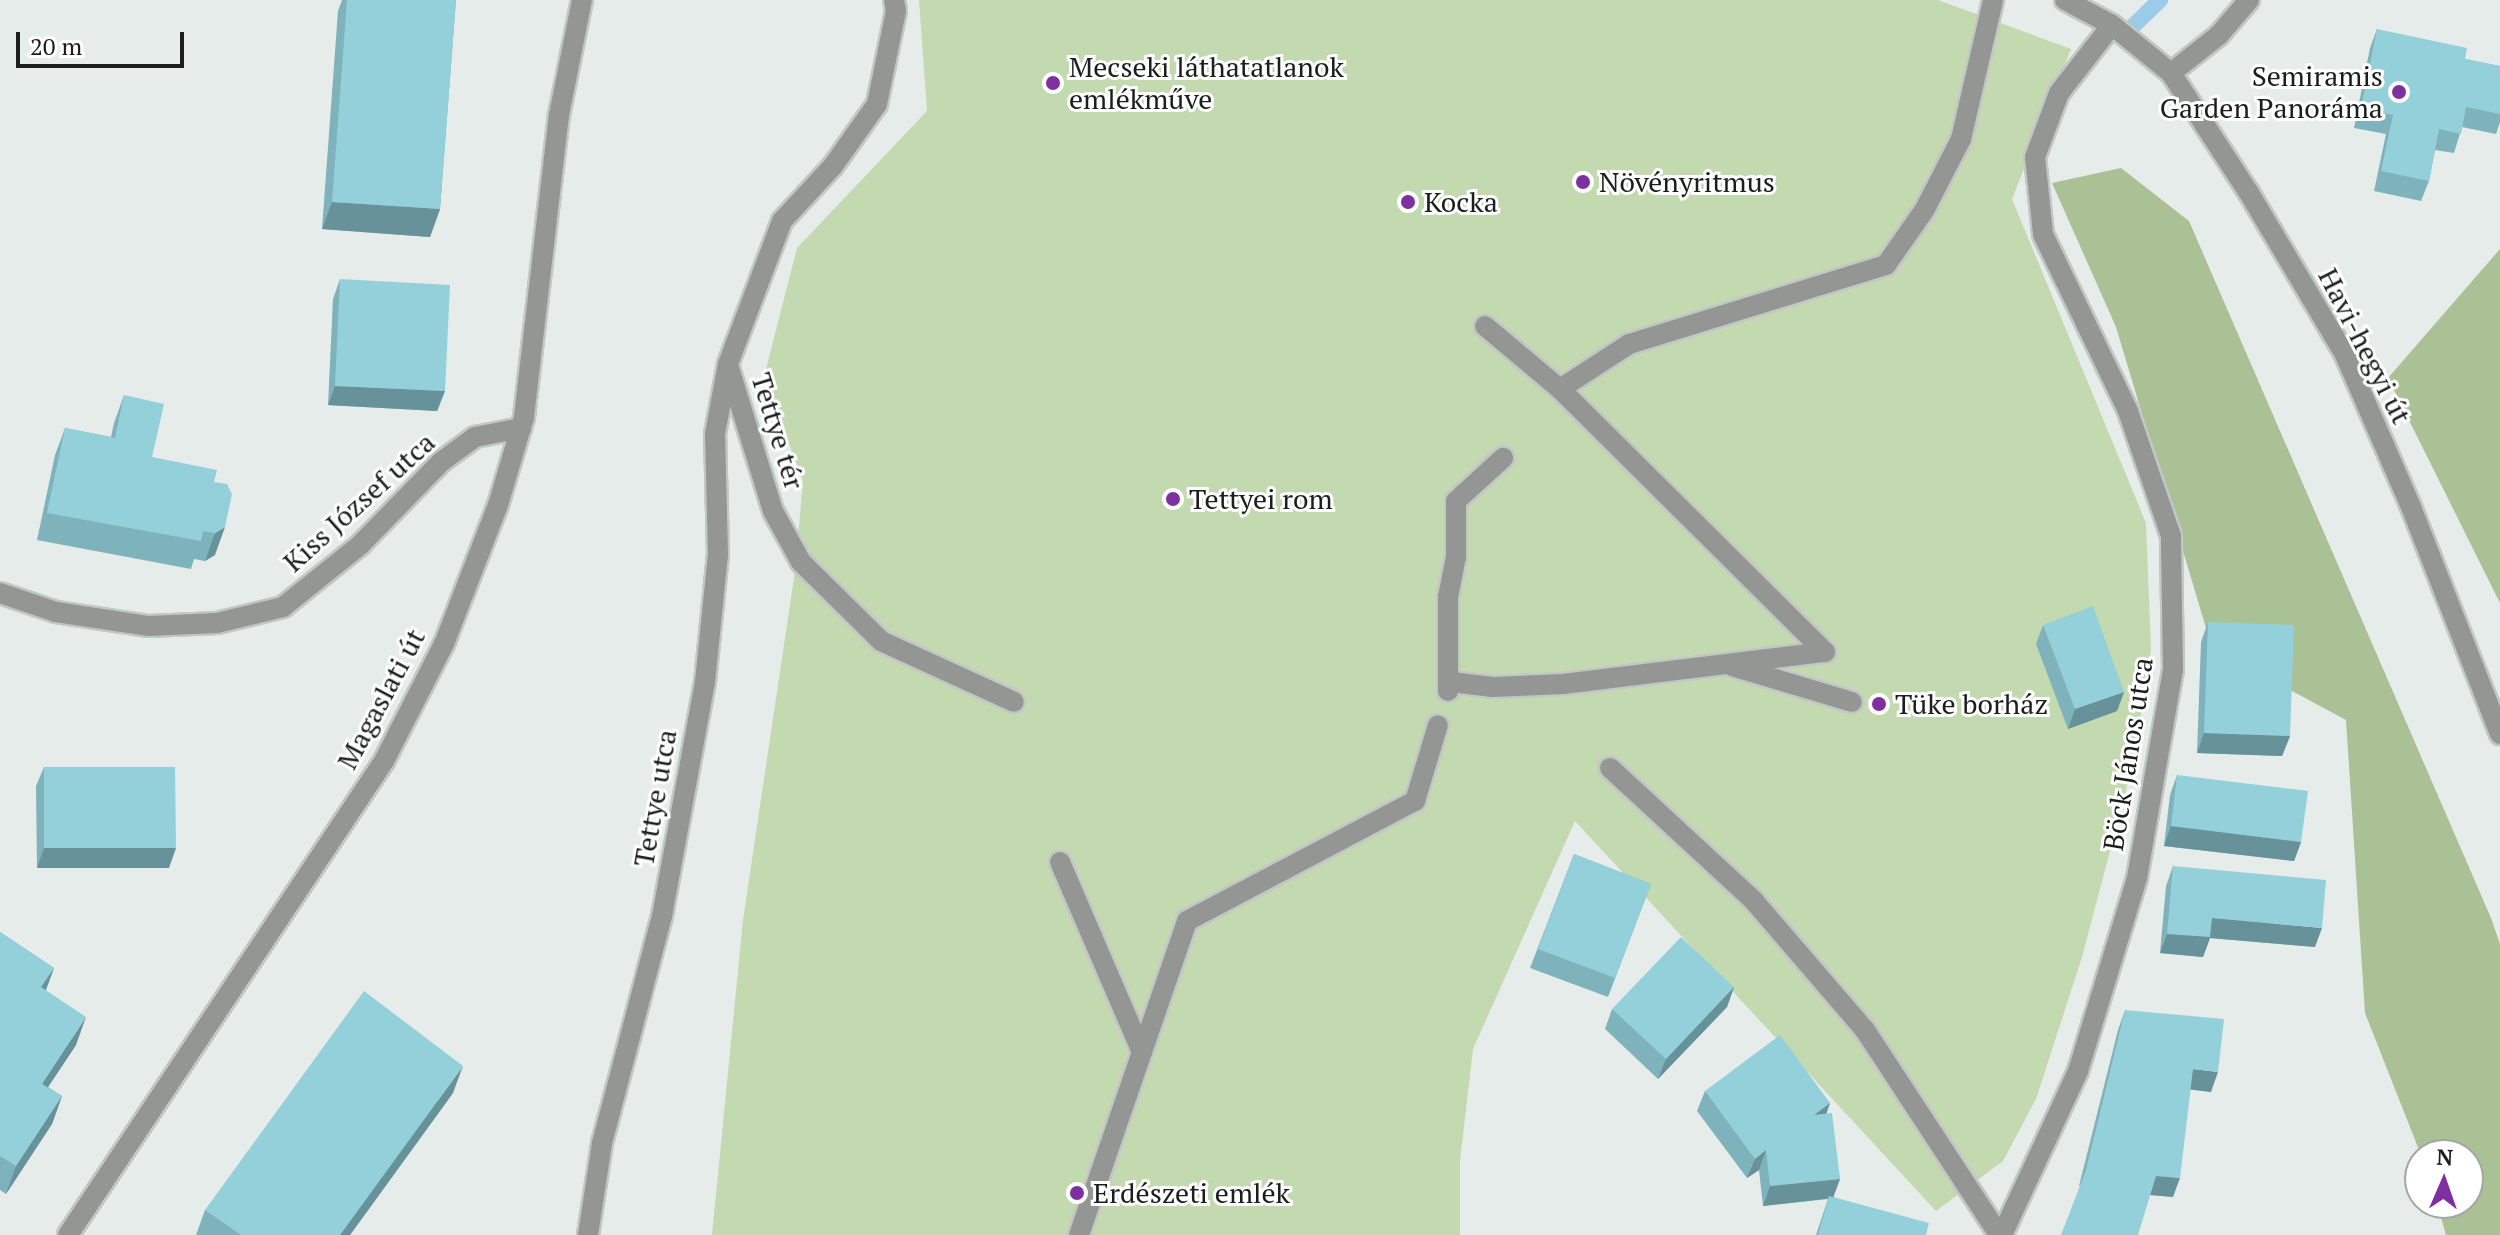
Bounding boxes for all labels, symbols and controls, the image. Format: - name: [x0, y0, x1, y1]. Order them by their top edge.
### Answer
- scale bar: [20, 16, 188, 66]
- text: 20 m: [30, 30, 82, 62]
- place label: Mecseki láthatatlanok emlékműve: [1069, 50, 1344, 116]
- place label: Semiramis Garden Panoráma: [2160, 59, 2383, 125]
- marker: Mecseki láthatatlanok emlékműve: [1044, 74, 1062, 92]
- marker: Semiramis Garden Panoráma: [2390, 83, 2408, 101]
- place label: Növényritmus: [1599, 165, 1775, 199]
- marker: Növényritmus: [1574, 173, 1592, 191]
- place label: Kocka: [1424, 185, 1498, 219]
- marker: Kocka: [1399, 193, 1417, 211]
- street label: Havi-hegyi út: [2311, 263, 2419, 429]
- street label: Tettye tér: [744, 369, 812, 493]
- street label: Kiss József utca: [276, 425, 442, 579]
- place label: Tettyei rom: [1189, 482, 1333, 516]
- marker: Tettyei rom: [1164, 490, 1182, 508]
- street label: Magaslati út: [330, 623, 432, 775]
- street label: Böck János utca: [2096, 655, 2160, 853]
- place label: Tüke borház: [1895, 687, 2048, 721]
- marker: Tüke borház: [1870, 695, 1888, 713]
- street label: Tettye utca: [626, 727, 684, 869]
- north arrow: [2404, 1139, 2484, 1219]
- text: N: [2436, 1142, 2454, 1171]
- place label: Erdészeti emlék: [1093, 1176, 1290, 1210]
- marker: Erdészeti emlék: [1068, 1184, 1086, 1202]

